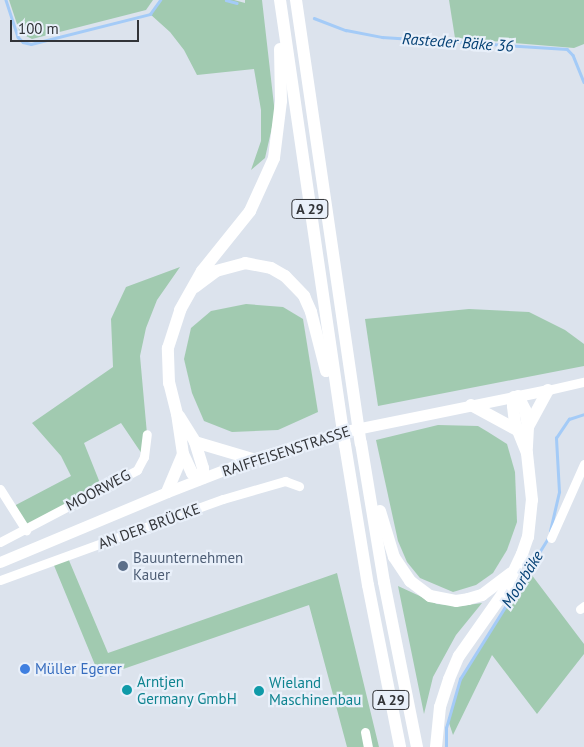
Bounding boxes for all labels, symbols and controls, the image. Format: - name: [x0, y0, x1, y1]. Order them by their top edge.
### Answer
- scale bar: [12, 10, 141, 42]
- text: 100 m: [18, 19, 59, 38]
- water label: Rasteder Bäke 36: [402, 29, 514, 55]
- road number: A 29: [290, 198, 330, 220]
- street label: RAIFFEISENSTRASSE: [220, 422, 352, 480]
- street label: MOORWEG: [63, 466, 133, 514]
- street label: AN DER BRÜCKE: [96, 499, 202, 553]
- water label: Moorbäke: [497, 547, 547, 611]
- place label: Bauunternehmen Kauer: [133, 548, 243, 583]
- marker: Bauunternehmen Kauer: [117, 560, 129, 572]
- place label: Müller Egerer: [35, 660, 122, 678]
- marker: Müller Egerer: [19, 663, 31, 675]
- place label: Arntjen Germany GmbH: [137, 672, 237, 707]
- place label: Wieland Maschinenbau: [269, 673, 361, 708]
- marker: Arntjen Germany GmbH: [121, 684, 133, 696]
- marker: Wieland Maschinenbau: [253, 685, 265, 697]
- road number: A 29: [371, 688, 411, 712]

